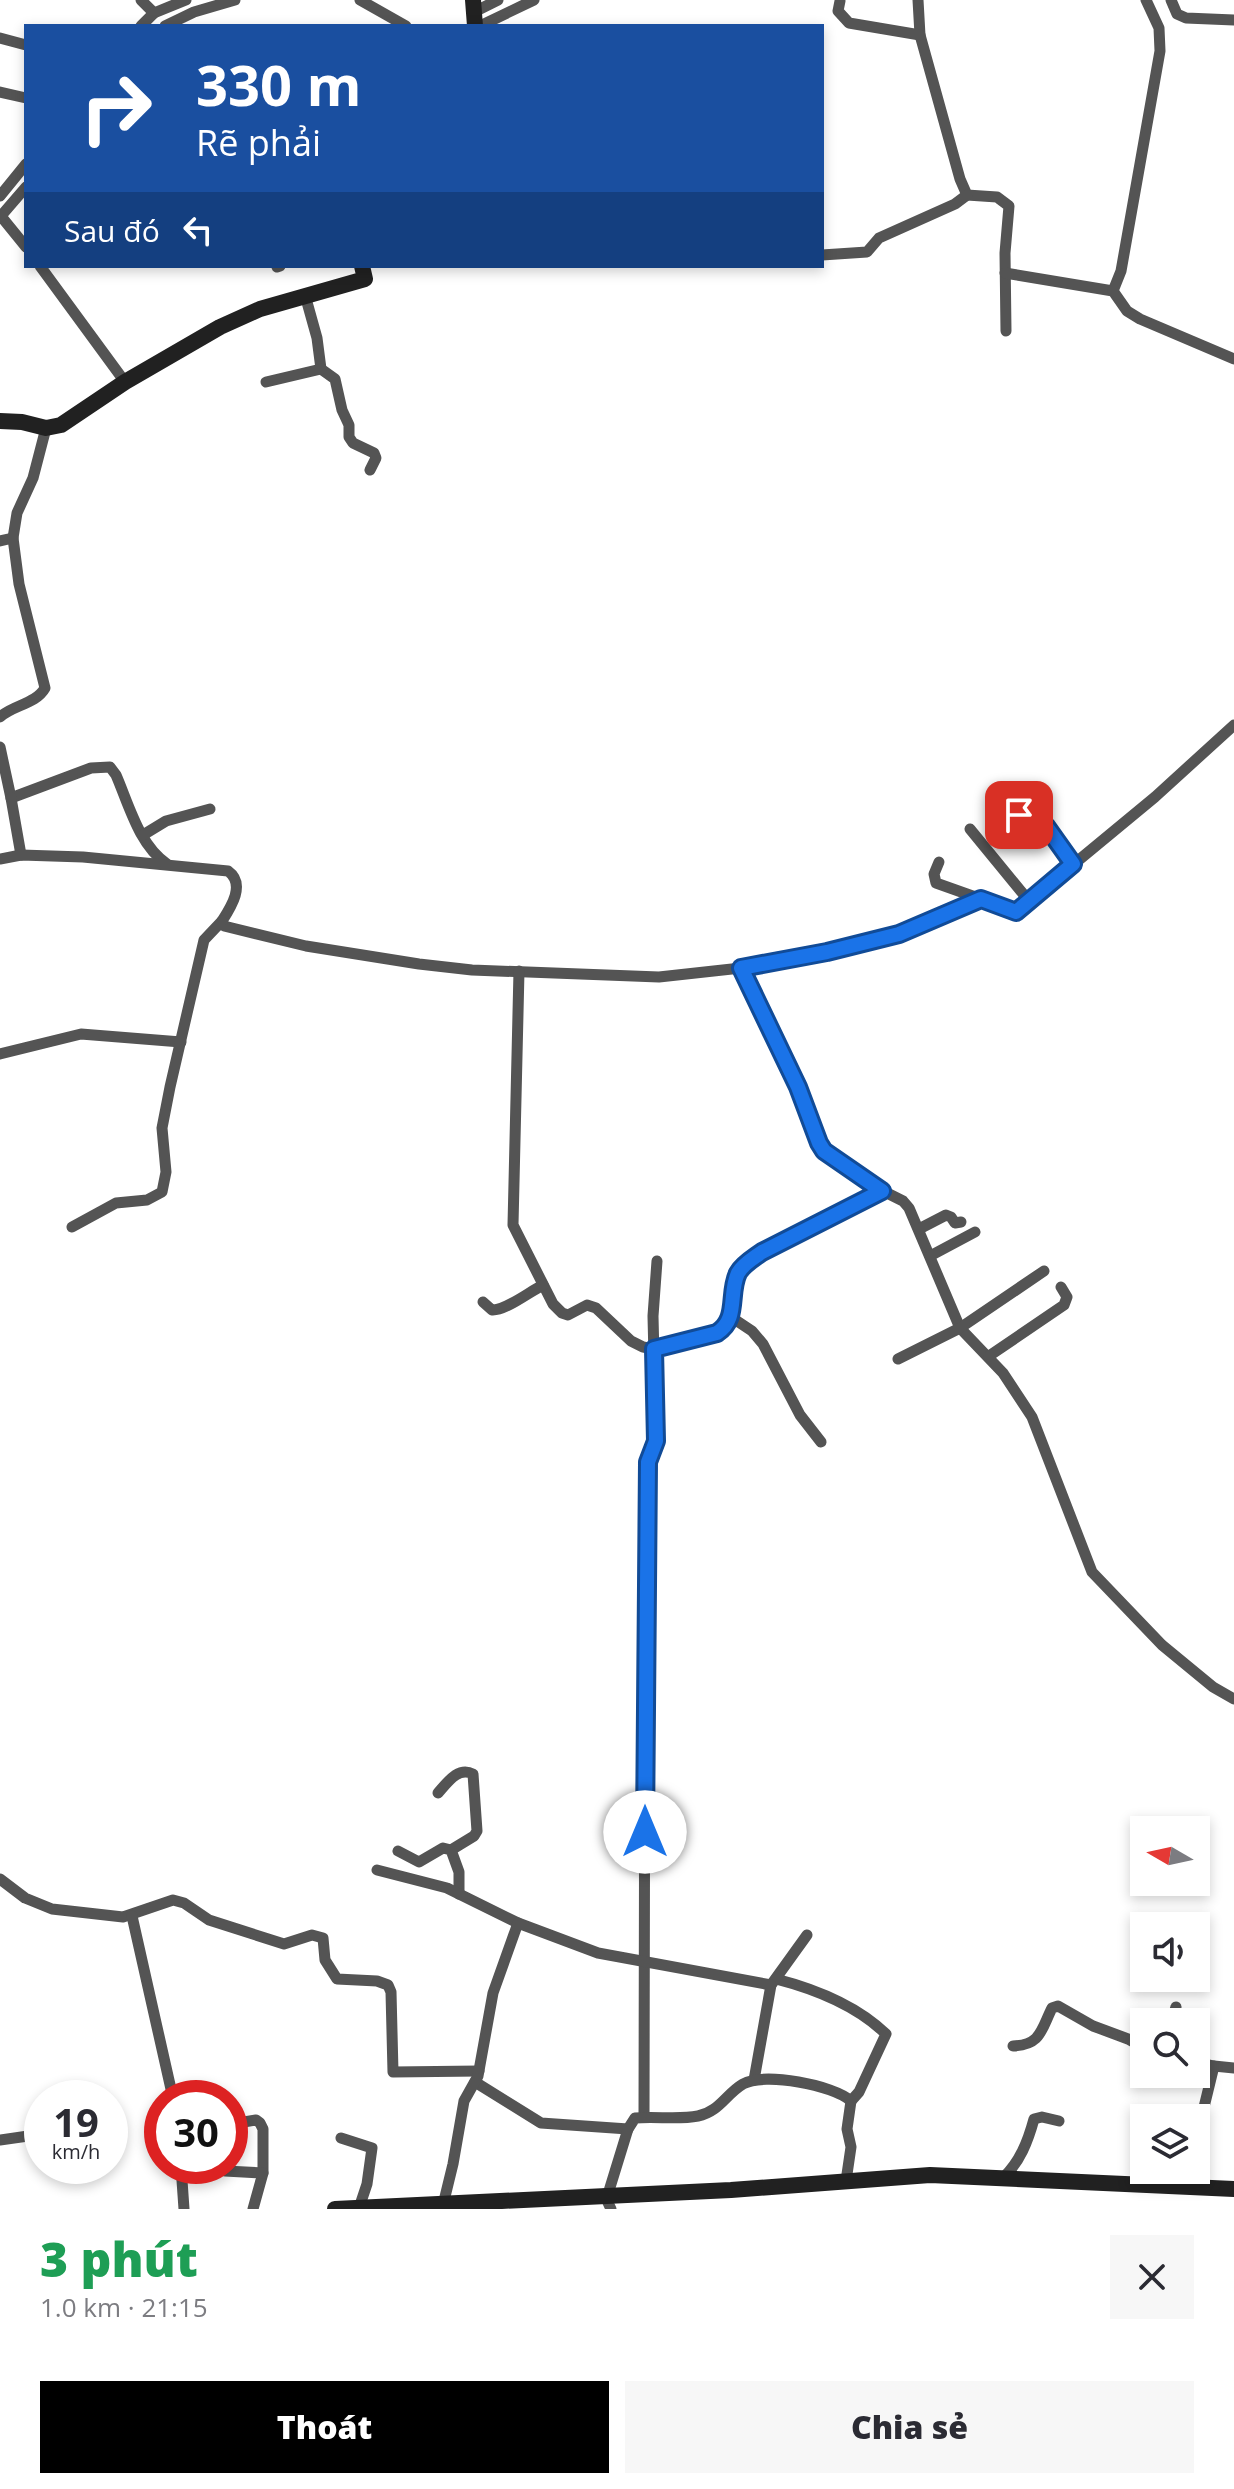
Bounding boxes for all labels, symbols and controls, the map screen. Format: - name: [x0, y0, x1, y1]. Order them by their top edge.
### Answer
- text: 330 m: [196, 46, 362, 122]
- icon: right: [64, 56, 168, 160]
- text: Rẽ phải: [196, 118, 321, 167]
- icon: left: [176, 208, 220, 252]
- text: Sau đó: [64, 210, 160, 251]
- pin: [985, 781, 1053, 849]
- icon: arrive: [997, 793, 1041, 837]
- position arrow: [603, 1790, 687, 1874]
- north arrow: [1130, 1816, 1210, 1896]
- map controls: [1130, 1816, 1210, 2184]
- button: sound: [1130, 1912, 1210, 1992]
- button: search: [1130, 2008, 1210, 2088]
- speed limit sign: 30: [144, 2080, 248, 2184]
- text: 19: [53, 2094, 99, 2149]
- button: layers: [1130, 2104, 1210, 2184]
- text: km/h: [52, 2138, 100, 2165]
- text: 3 phút: [40, 2226, 198, 2291]
- button: close: [1110, 2235, 1194, 2319]
- text: 1.0 km · 21:15: [40, 2289, 208, 2325]
- button: Thoát: [40, 2381, 609, 2473]
- button: Chia sẻ: [625, 2381, 1194, 2473]

